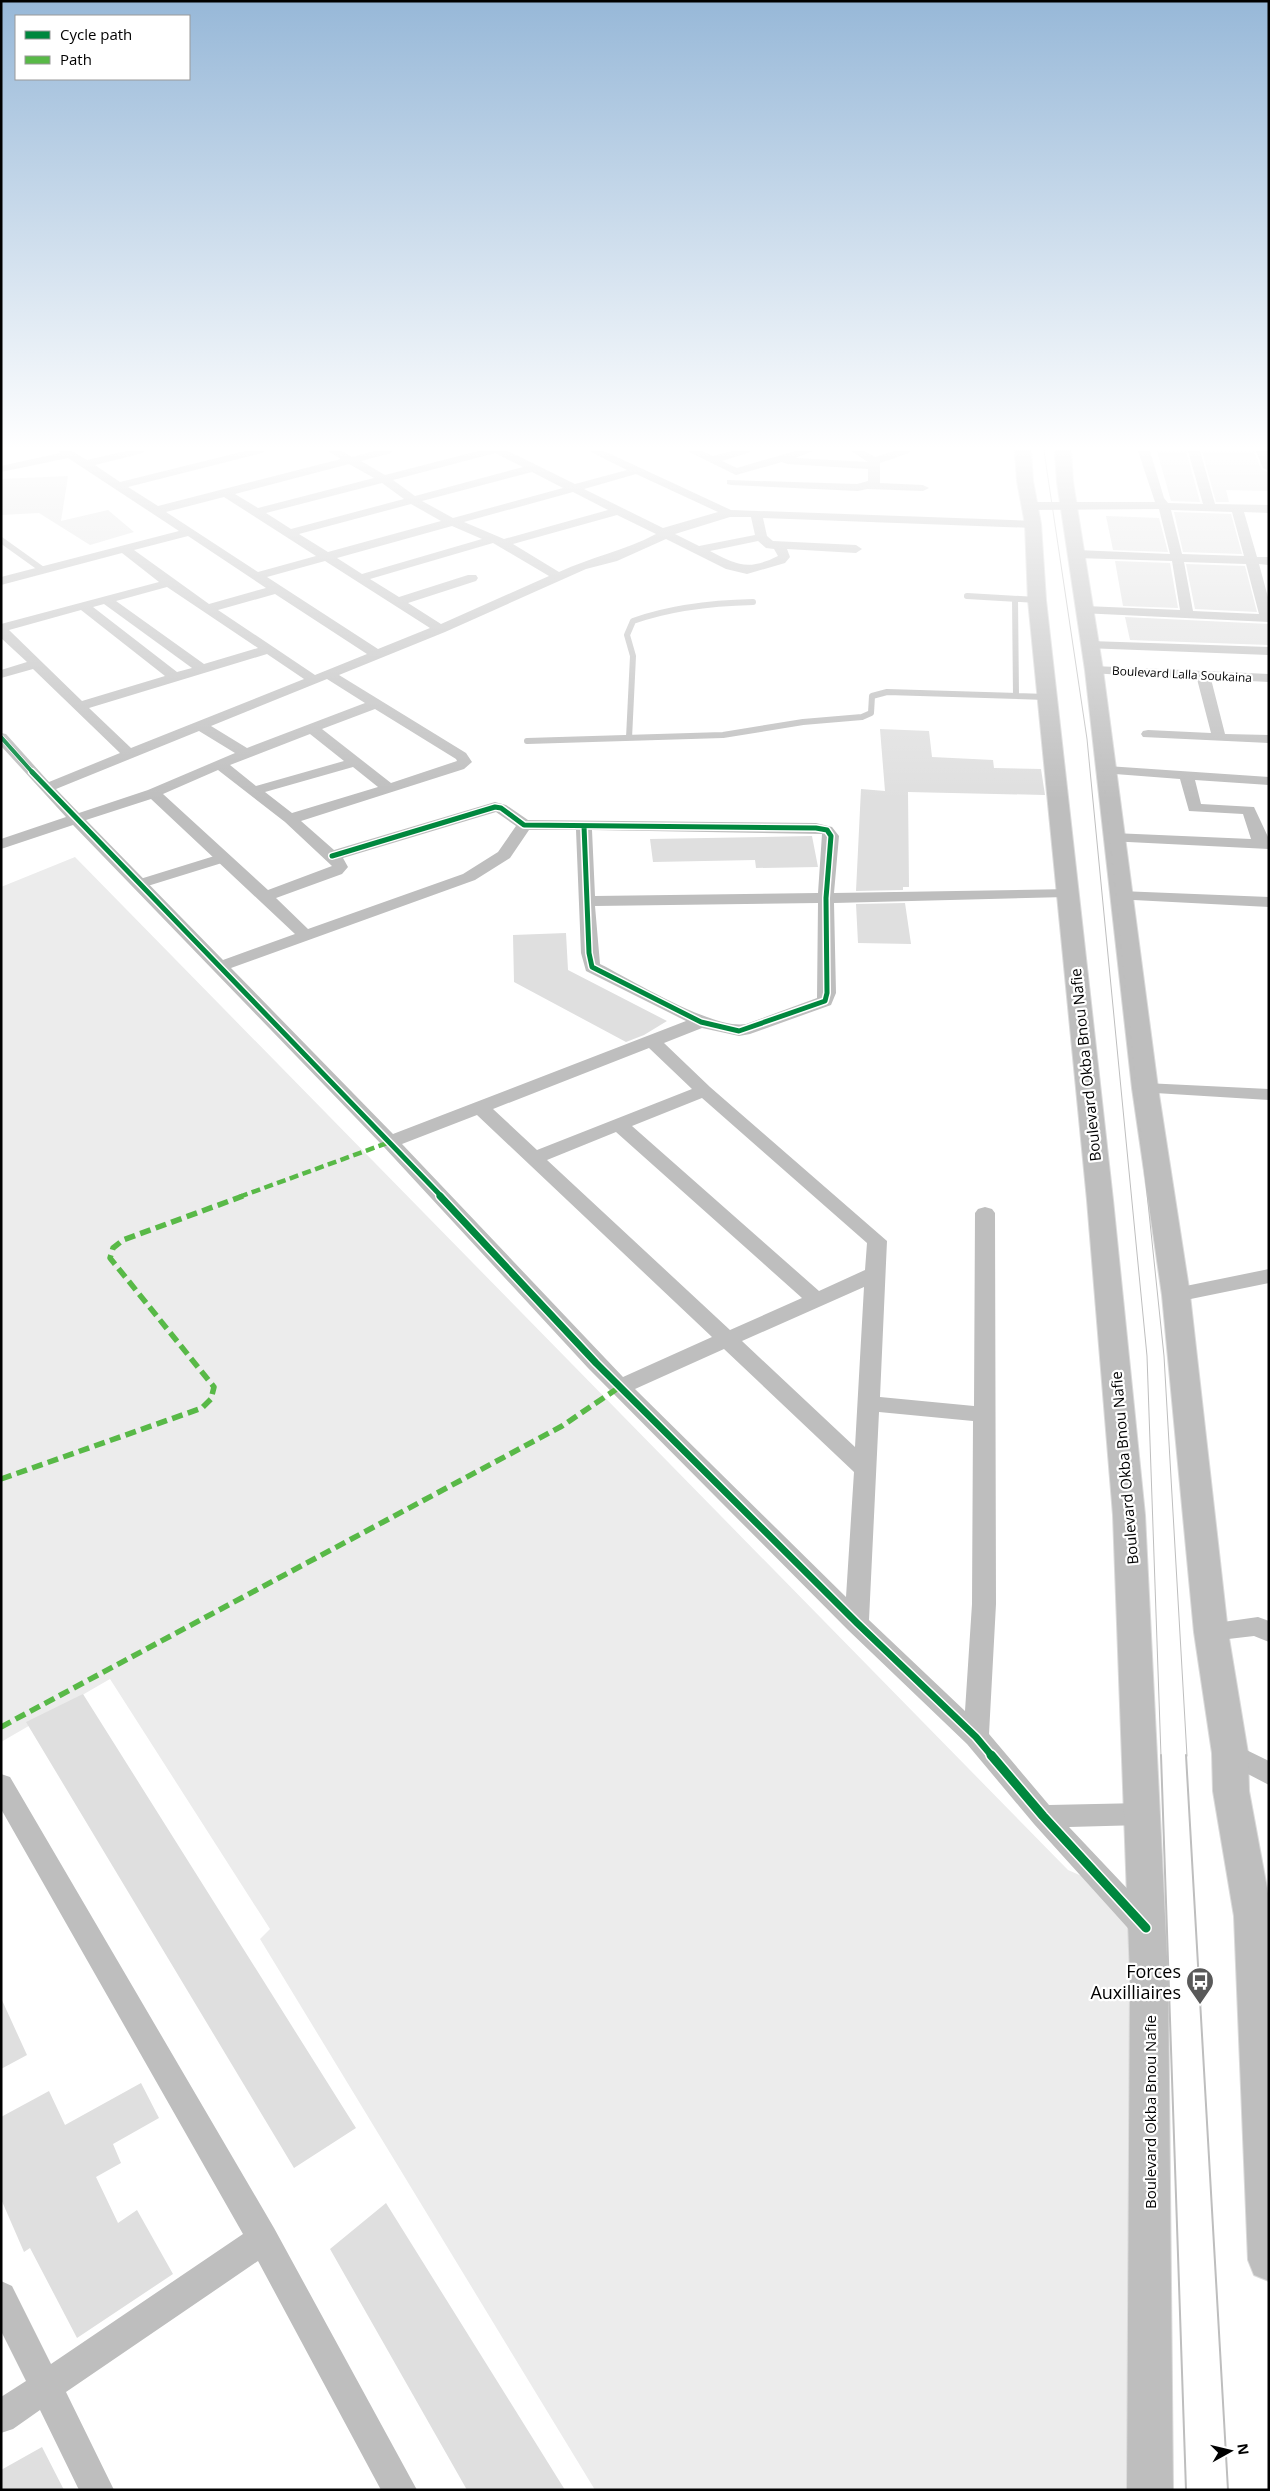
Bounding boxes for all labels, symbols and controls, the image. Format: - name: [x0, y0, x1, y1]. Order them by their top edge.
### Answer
- legend: [15, 15, 190, 80]
- text: Cycle path: [60, 24, 132, 44]
- text: Path: [60, 49, 92, 69]
- street label: Boulevard Lalla Soukaina: [1112, 662, 1252, 686]
- street label: Boulevard Okba Bnou Nafie: [1065, 967, 1105, 1163]
- street label: Boulevard Okba Bnou Nafie: [1106, 1370, 1142, 1566]
- place label: Forces Auxilliaires: [1090, 1959, 1181, 2004]
- bus stop icon: Forces Auxilliaires: [1185, 1966, 1215, 2005]
- street label: Boulevard Okba Bnou Nafie: [1140, 2015, 1160, 2209]
- north arrow: [1205, 2426, 1255, 2476]
- text: N: [1233, 2442, 1254, 2456]

